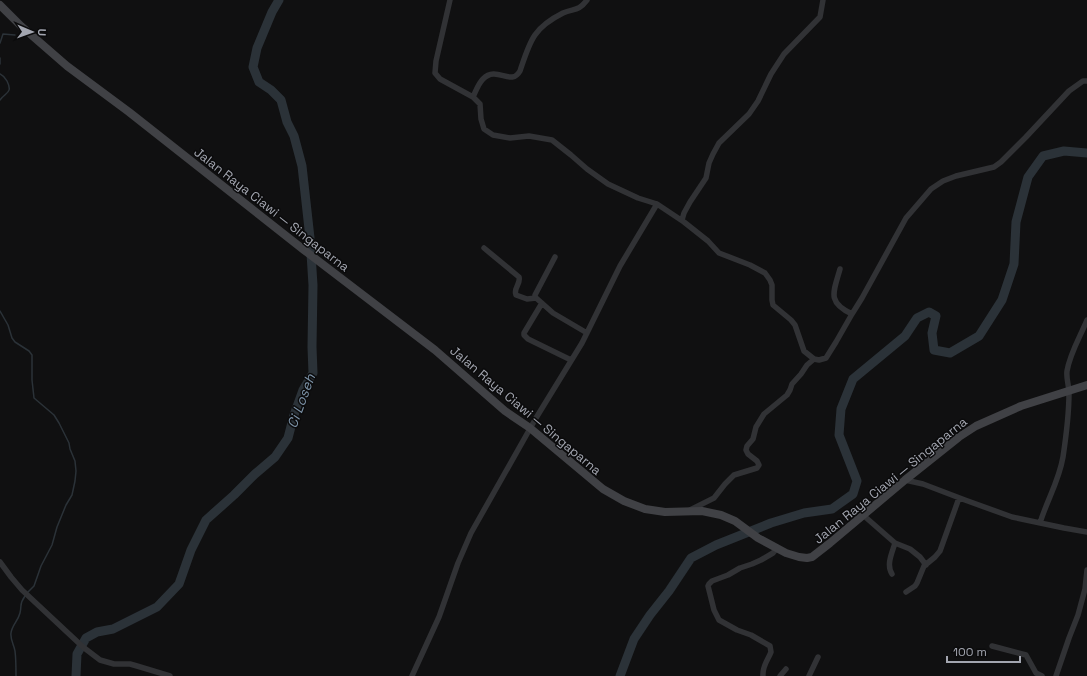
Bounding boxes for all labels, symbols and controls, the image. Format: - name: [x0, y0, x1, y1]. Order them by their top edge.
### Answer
- north arrow: [12, 12, 52, 52]
- text: U: [35, 28, 49, 36]
- street label: Jalan Raya Ciawi — Singaparna: [191, 143, 353, 276]
- street label: Jalan Raya Ciawi — Singaparna: [446, 342, 605, 479]
- water label: Ci Loseh: [283, 371, 319, 431]
- street label: Jalan Raya Ciawi — Singaparna: [810, 413, 971, 548]
- scale bar: [947, 638, 1020, 664]
- text: 100 m: [953, 644, 987, 660]

